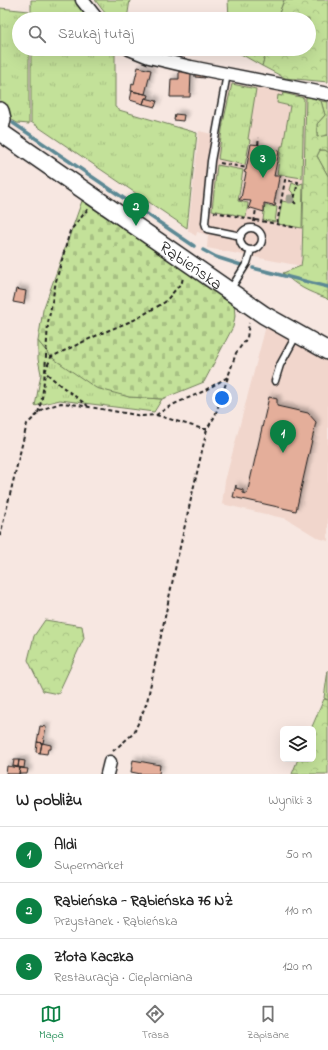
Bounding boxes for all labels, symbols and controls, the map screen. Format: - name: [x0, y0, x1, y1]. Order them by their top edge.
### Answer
- search box: [12, 12, 316, 56]
- icon: search: [26, 23, 48, 45]
- text: Szukaj tutaj: [58, 23, 134, 45]
- pin: 3: [250, 145, 276, 178]
- pin: 2: [123, 193, 149, 226]
- street label: Rąbieńska: [154, 235, 227, 297]
- your location: [212, 388, 232, 408]
- pin: 1: [270, 420, 296, 453]
- map controls: [280, 726, 316, 762]
- button: layers: [280, 726, 316, 762]
- text: W pobliżu: [16, 788, 82, 813]
- text: Wyniki: 3: [268, 791, 312, 810]
- text: Aldi: [54, 834, 77, 856]
- text: 1: [27, 845, 31, 864]
- text: 50 m: [286, 845, 312, 864]
- text: Supermarket: [54, 856, 124, 875]
- text: Rąbieńska - Rąbieńska 76 NŻ: [54, 890, 233, 912]
- text: 2: [26, 901, 32, 920]
- text: 110 m: [285, 901, 312, 920]
- text: Przystanek · Rąbieńska: [54, 912, 178, 931]
- text: Złota Kaczka: [54, 946, 134, 968]
- text: 3: [26, 957, 32, 976]
- text: 120 m: [282, 957, 312, 976]
- text: Restauracja · Cieplarniana: [54, 968, 193, 987]
- tab: Mapa: [39, 1003, 64, 1043]
- tab: Trasa: [142, 1003, 169, 1043]
- tab: Zapisane: [247, 1003, 289, 1043]

